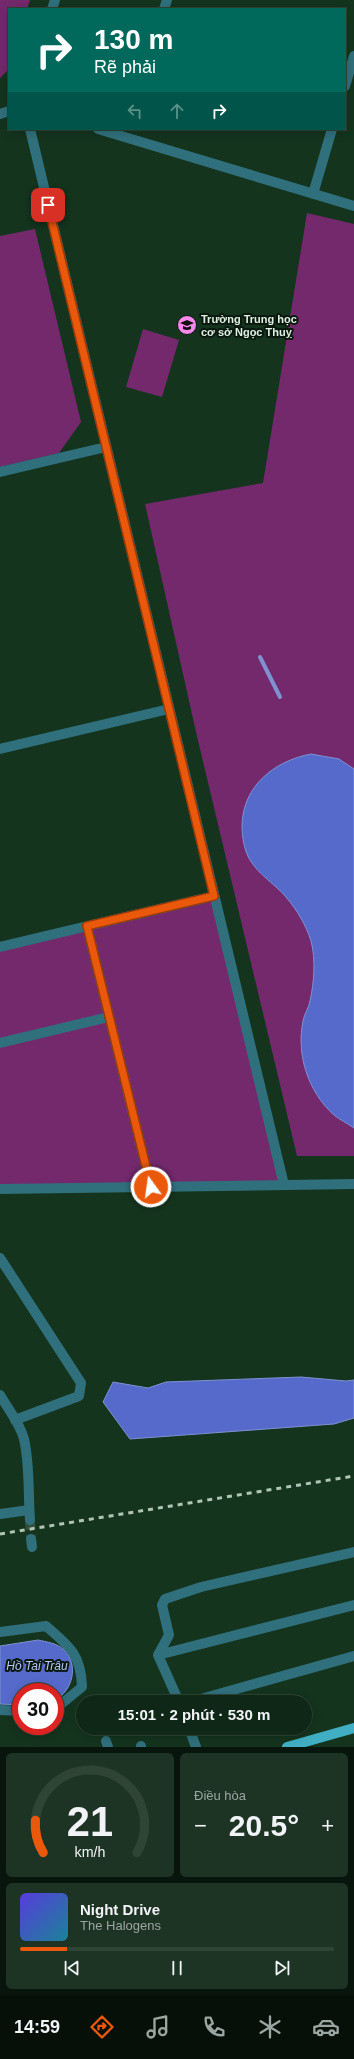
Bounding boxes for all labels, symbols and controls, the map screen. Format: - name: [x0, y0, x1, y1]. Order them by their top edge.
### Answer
- icon: right: [28, 24, 80, 76]
- text: 130 m: [94, 24, 173, 55]
- text: Rẽ phải: [94, 57, 156, 77]
- icon: left: [124, 100, 146, 122]
- icon: ahead: [166, 100, 188, 122]
- icon: right: [208, 100, 230, 122]
- pin: [31, 188, 65, 222]
- icon: arrive: [37, 194, 59, 216]
- place label: Trường Trung học cơ sở Ngọc Thuỵ: [201, 313, 297, 339]
- school or university icon: Trường Trung học cơ sở Ngọc Thuỵ: [176, 314, 198, 336]
- position arrow: [130, 1166, 172, 1208]
- water label: Hồ Tai Trâu: [6, 1659, 68, 1673]
- speed limit sign: 30: [12, 1683, 64, 1735]
- text: 15:01 · 2 phút · 530 m: [118, 1706, 270, 1723]
- text: Điều hòa: [194, 1788, 246, 1803]
- text: 21: [67, 1798, 113, 1845]
- text: 20.5°: [229, 1809, 299, 1842]
- text: −: [194, 1813, 207, 1838]
- text: +: [321, 1813, 334, 1838]
- text: km/h: [75, 1844, 106, 1860]
- text: Night Drive: [80, 1901, 160, 1918]
- text: The Halogens: [80, 1918, 161, 1933]
- icon: previous: [61, 1957, 83, 1979]
- icon: pause: [166, 1957, 188, 1979]
- icon: next: [271, 1957, 293, 1979]
- icon: directions: [88, 2013, 116, 2041]
- icon: music: [144, 2013, 172, 2041]
- icon: phone: [200, 2013, 228, 2041]
- icon: climate: [256, 2013, 284, 2041]
- icon: car: [312, 2013, 340, 2041]
- text: 14:59: [14, 2017, 60, 2037]

